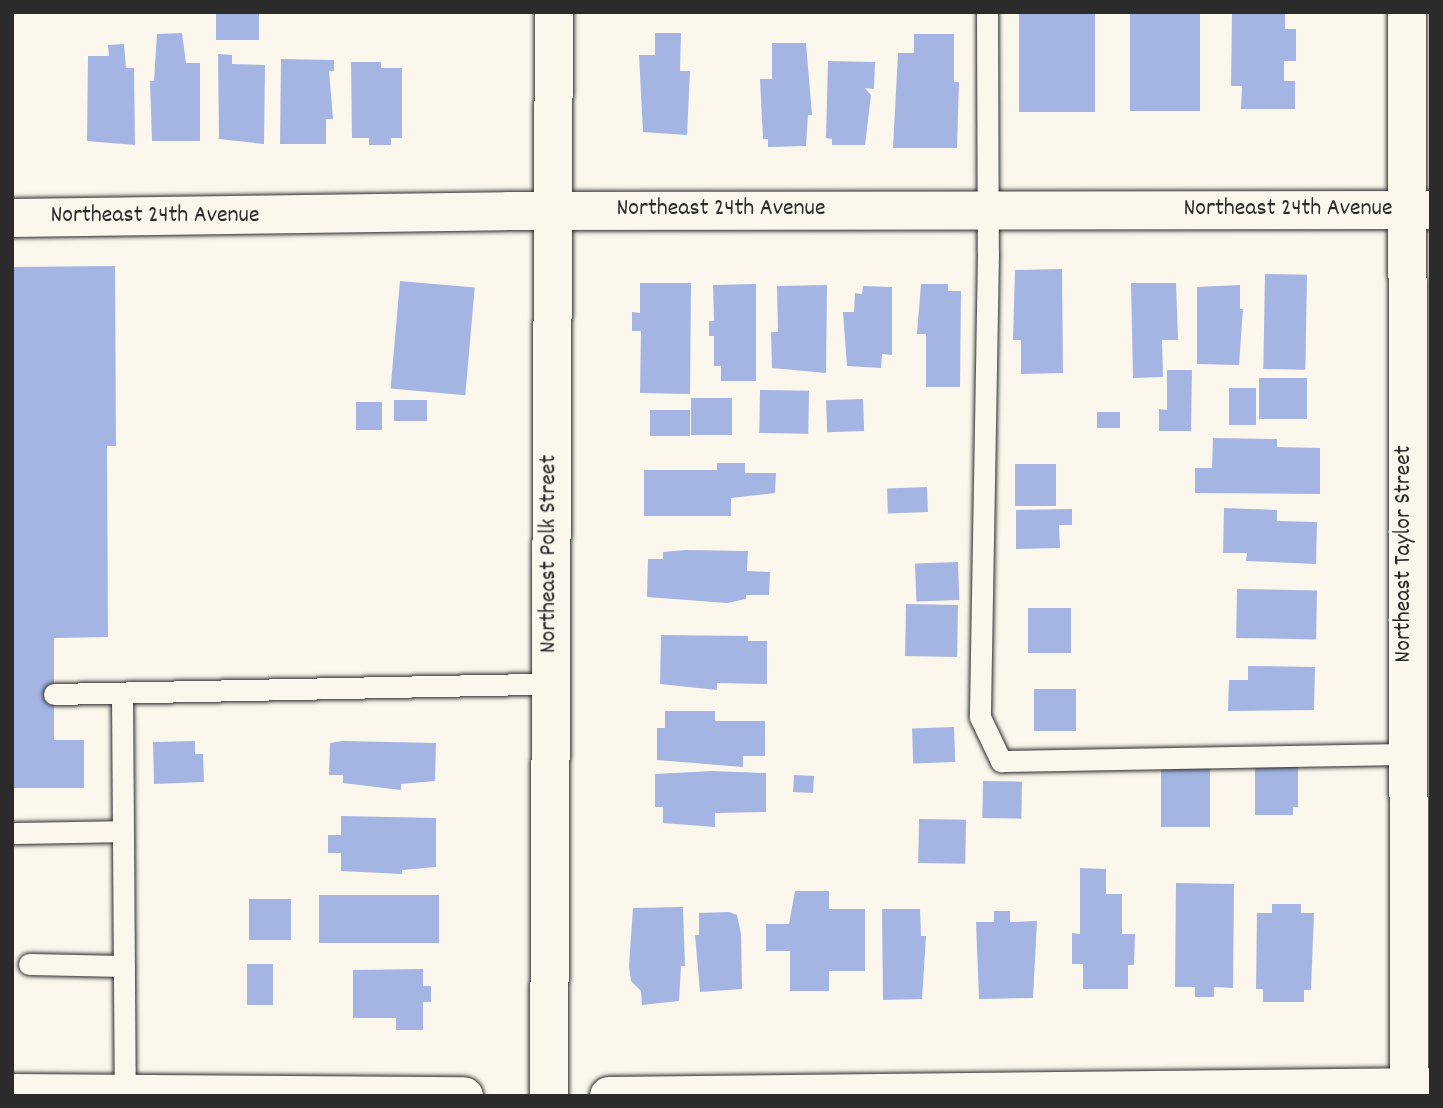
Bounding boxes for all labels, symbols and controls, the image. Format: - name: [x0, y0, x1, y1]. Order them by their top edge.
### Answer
- street label: Northeast 24th Avenue: [616, 196, 826, 224]
- street label: Northeast 24th Avenue: [1183, 196, 1393, 224]
- street label: Northeast 24th Avenue: [50, 203, 260, 231]
- street label: Northeast Taylor Street: [1391, 445, 1419, 663]
- street label: Northeast Polk Street: [536, 455, 564, 653]

